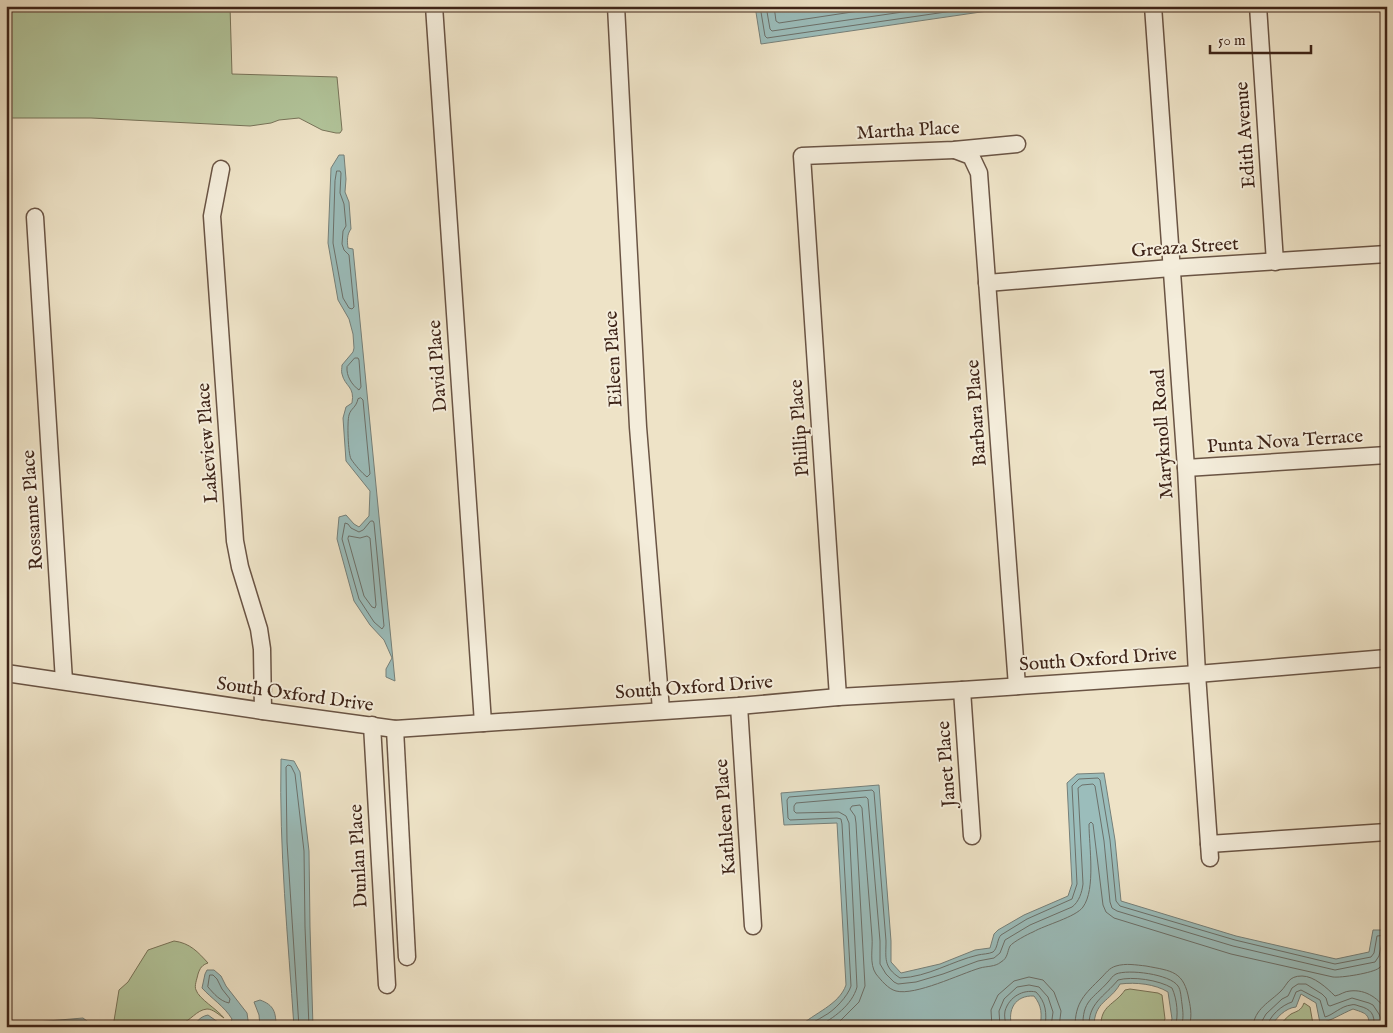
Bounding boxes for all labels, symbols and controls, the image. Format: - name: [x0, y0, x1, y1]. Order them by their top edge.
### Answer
- scale bar: [1210, 22, 1312, 54]
- text: 50 m: [1218, 31, 1246, 50]
- street label: Edith Avenue: [1230, 80, 1262, 189]
- street label: Martha Place: [856, 116, 960, 146]
- street label: Greaza Street: [1131, 232, 1240, 264]
- street label: Eileen Place: [599, 310, 629, 408]
- street label: David Place: [423, 319, 453, 413]
- street label: Barbara Place: [961, 359, 993, 467]
- street label: Maryknoll Road: [1146, 367, 1180, 500]
- street label: Phillip Place: [785, 378, 815, 477]
- street label: Lakeview Place: [192, 382, 224, 504]
- street label: Punta Nova Terrace: [1206, 425, 1364, 459]
- street label: Rossanne Place: [17, 449, 49, 571]
- street label: South Oxford Drive: [1018, 642, 1178, 677]
- street label: South Oxford Drive: [614, 670, 774, 705]
- street label: South Oxford Drive: [215, 672, 375, 718]
- street label: Janet Place: [932, 720, 962, 810]
- street label: Kathleen Place: [710, 758, 742, 876]
- street label: Dunlan Place: [344, 803, 374, 909]

